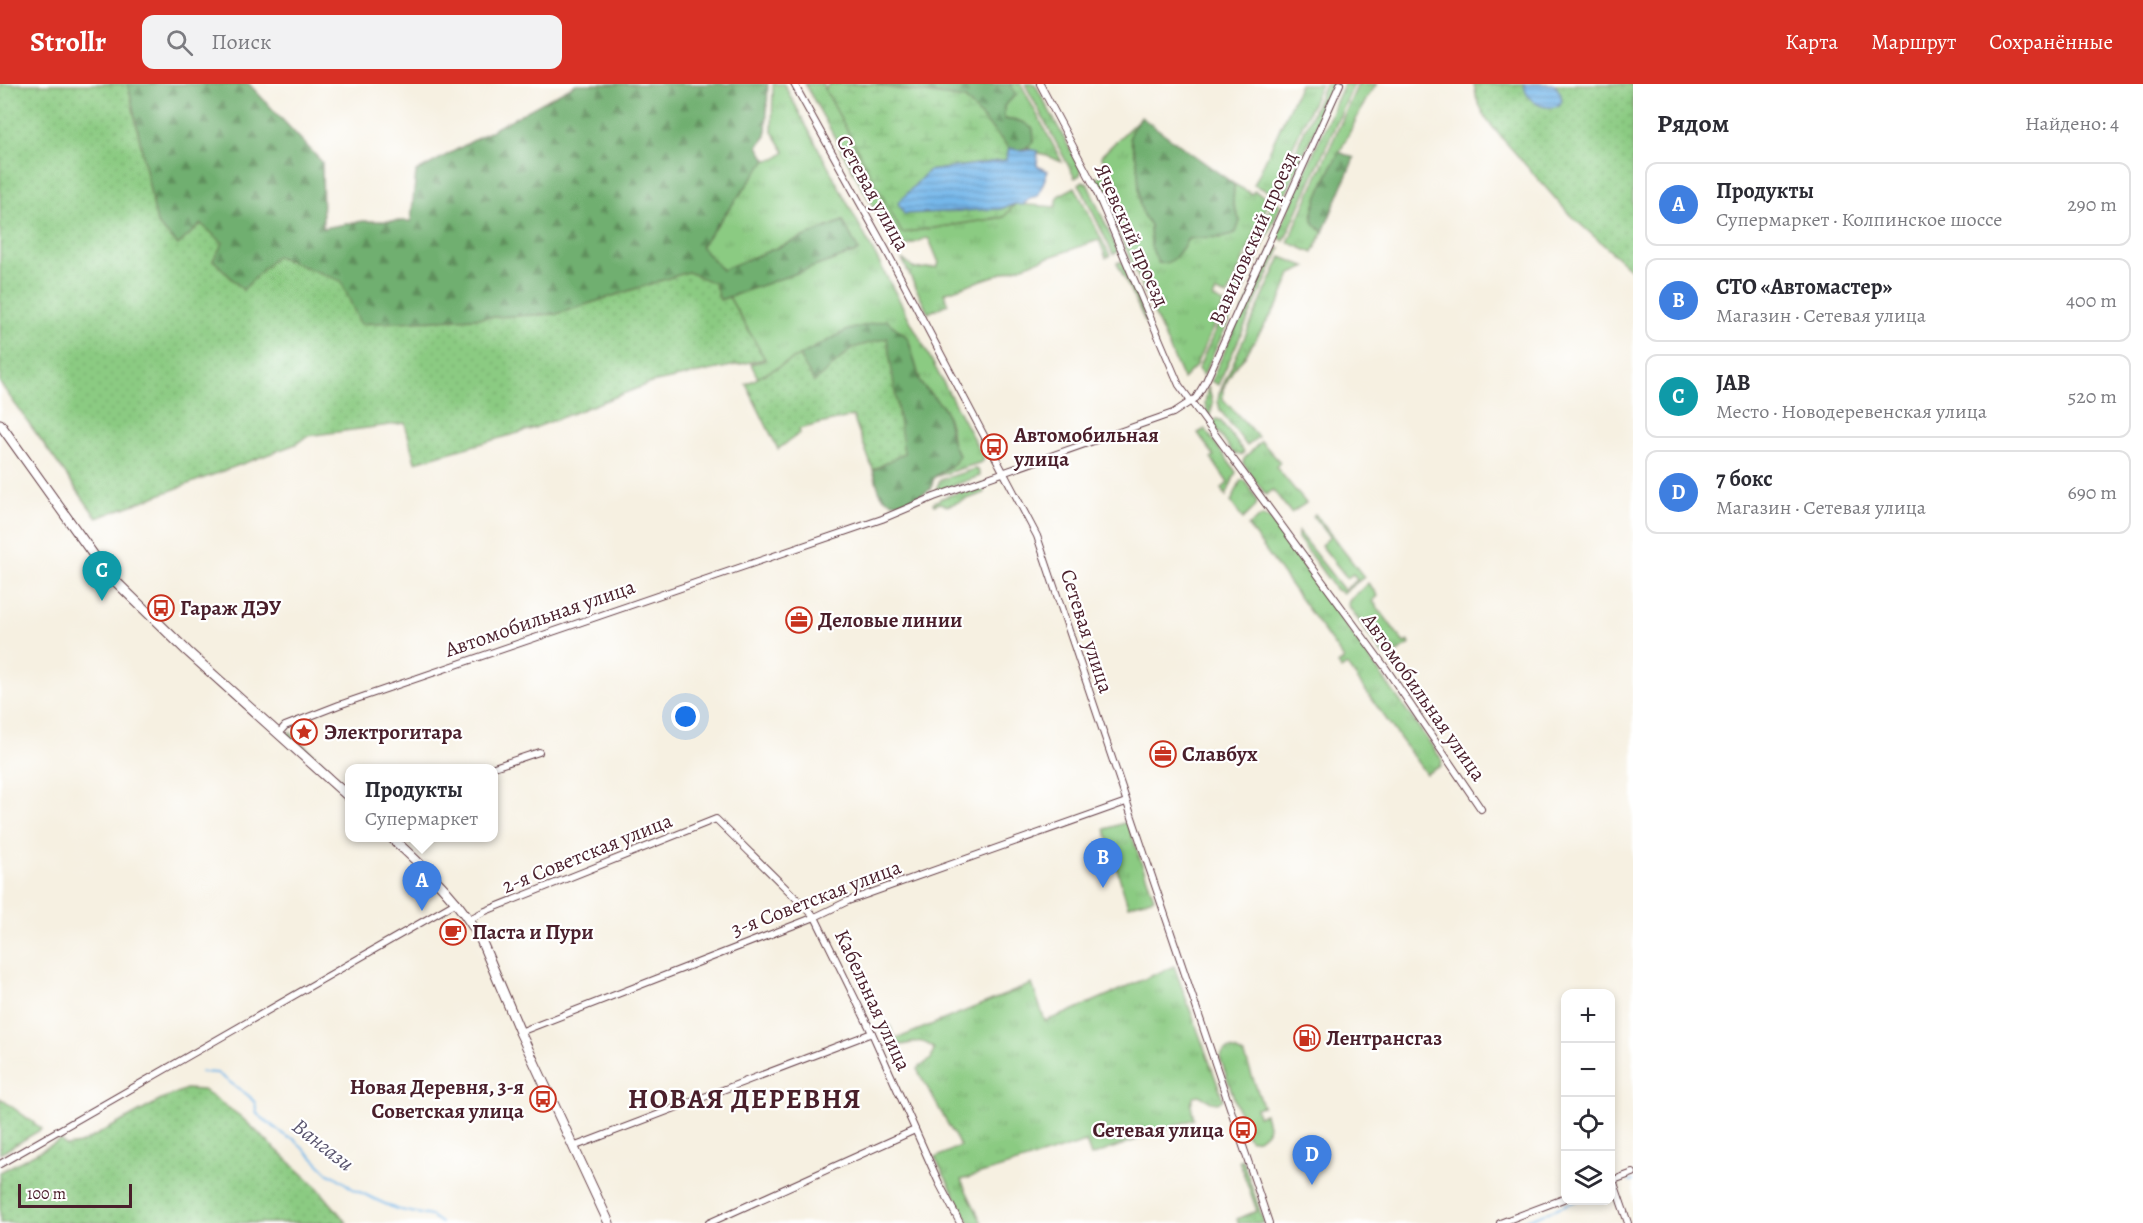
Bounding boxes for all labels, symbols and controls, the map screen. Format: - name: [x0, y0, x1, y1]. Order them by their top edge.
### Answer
- search box: [142, 15, 562, 69]
- text: Strollr: [30, 23, 106, 61]
- icon: search: [163, 26, 196, 59]
- text: Поиск: [211, 27, 271, 57]
- text: Карта: [1785, 28, 1838, 56]
- text: Маршрут: [1871, 28, 1956, 56]
- text: Сохранённые: [1989, 28, 2113, 56]
- text: Рядом: [1657, 106, 1729, 141]
- text: Найдено: 4: [2025, 110, 2119, 137]
- street label: Сетевая улица: [830, 130, 917, 256]
- street label: Вавиловский проезд: [1202, 147, 1304, 329]
- street label: Ячевский проезд: [1088, 159, 1176, 311]
- text: Продукты: [1716, 176, 1814, 206]
- text: A: [1672, 191, 1685, 218]
- text: 290 m: [2067, 191, 2117, 218]
- text: Супермаркет · Колпинское шоссе: [1716, 206, 2002, 233]
- text: СТО «Автомастер»: [1716, 272, 1892, 302]
- text: B: [1672, 287, 1685, 314]
- text: 400 m: [2066, 287, 2117, 314]
- text: Магазин · Сетевая улица: [1716, 302, 1926, 329]
- text: JAB: [1716, 368, 1751, 398]
- text: C: [1672, 383, 1685, 410]
- text: 520 m: [2068, 383, 2117, 410]
- text: Место · Новодеревенская улица: [1716, 398, 1987, 425]
- place label: Автомобильная улица: [1013, 421, 1159, 473]
- bus stop icon: Автомобильная улица: [979, 432, 1009, 462]
- text: 7 бокс: [1716, 464, 1773, 494]
- text: D: [1672, 479, 1685, 506]
- text: 690 m: [2067, 479, 2117, 506]
- text: Магазин · Сетевая улица: [1716, 494, 1926, 521]
- pin: C: [82, 552, 122, 601]
- street label: Сетевая улица: [1054, 565, 1120, 697]
- street label: Автомобильная улица: [440, 572, 639, 664]
- bus stop icon: Гараж ДЭУ: [146, 593, 176, 623]
- place label: Гараж ДЭУ: [180, 594, 282, 622]
- office icon: Деловые линии: [784, 605, 814, 635]
- place label: Деловые линии: [818, 606, 963, 634]
- street label: Автомобильная улица: [1355, 607, 1493, 787]
- your location: [671, 702, 700, 731]
- place icon: Электрогитара: [289, 717, 319, 747]
- place label: Электрогитара: [324, 718, 463, 746]
- office icon: Славбух: [1148, 739, 1178, 769]
- place label: Славбух: [1182, 740, 1258, 768]
- popup: [345, 764, 498, 842]
- text: Продукты: [365, 775, 463, 805]
- text: Супермаркет: [365, 805, 478, 832]
- street label: 2-я Советская улица: [498, 806, 677, 900]
- pin: B: [1084, 838, 1122, 888]
- street label: 3-я Советская улица: [727, 853, 905, 943]
- pin: A: [402, 862, 442, 911]
- cafe icon: Паста и Пури: [438, 917, 468, 947]
- place label: Паста и Пури: [472, 918, 594, 946]
- street label: Кабельная улица: [828, 925, 918, 1075]
- map controls: [1561, 989, 1615, 1205]
- button: +: [1561, 989, 1615, 1043]
- fuel station icon: Лентрансгаз: [1292, 1023, 1322, 1053]
- place label: Лентрансгаз: [1326, 1024, 1442, 1052]
- button: −: [1561, 1043, 1615, 1097]
- place label: Новая Деревня, 3-я Советская улица: [350, 1073, 524, 1125]
- district label: НОВАЯ ДЕРЕВНЯ: [628, 1081, 862, 1117]
- bus stop icon: Новая Деревня, 3-я Советская улица: [528, 1084, 558, 1114]
- button: locate: [1561, 1097, 1615, 1151]
- water label: Вангази: [286, 1111, 360, 1179]
- bus stop icon: Сетевая улица: [1228, 1115, 1258, 1145]
- place label: Сетевая улица: [1093, 1116, 1224, 1144]
- pin: D: [1292, 1136, 1332, 1185]
- button: layers: [1561, 1151, 1615, 1205]
- scale bar: [18, 1181, 132, 1208]
- text: 100 m: [27, 1183, 66, 1205]

